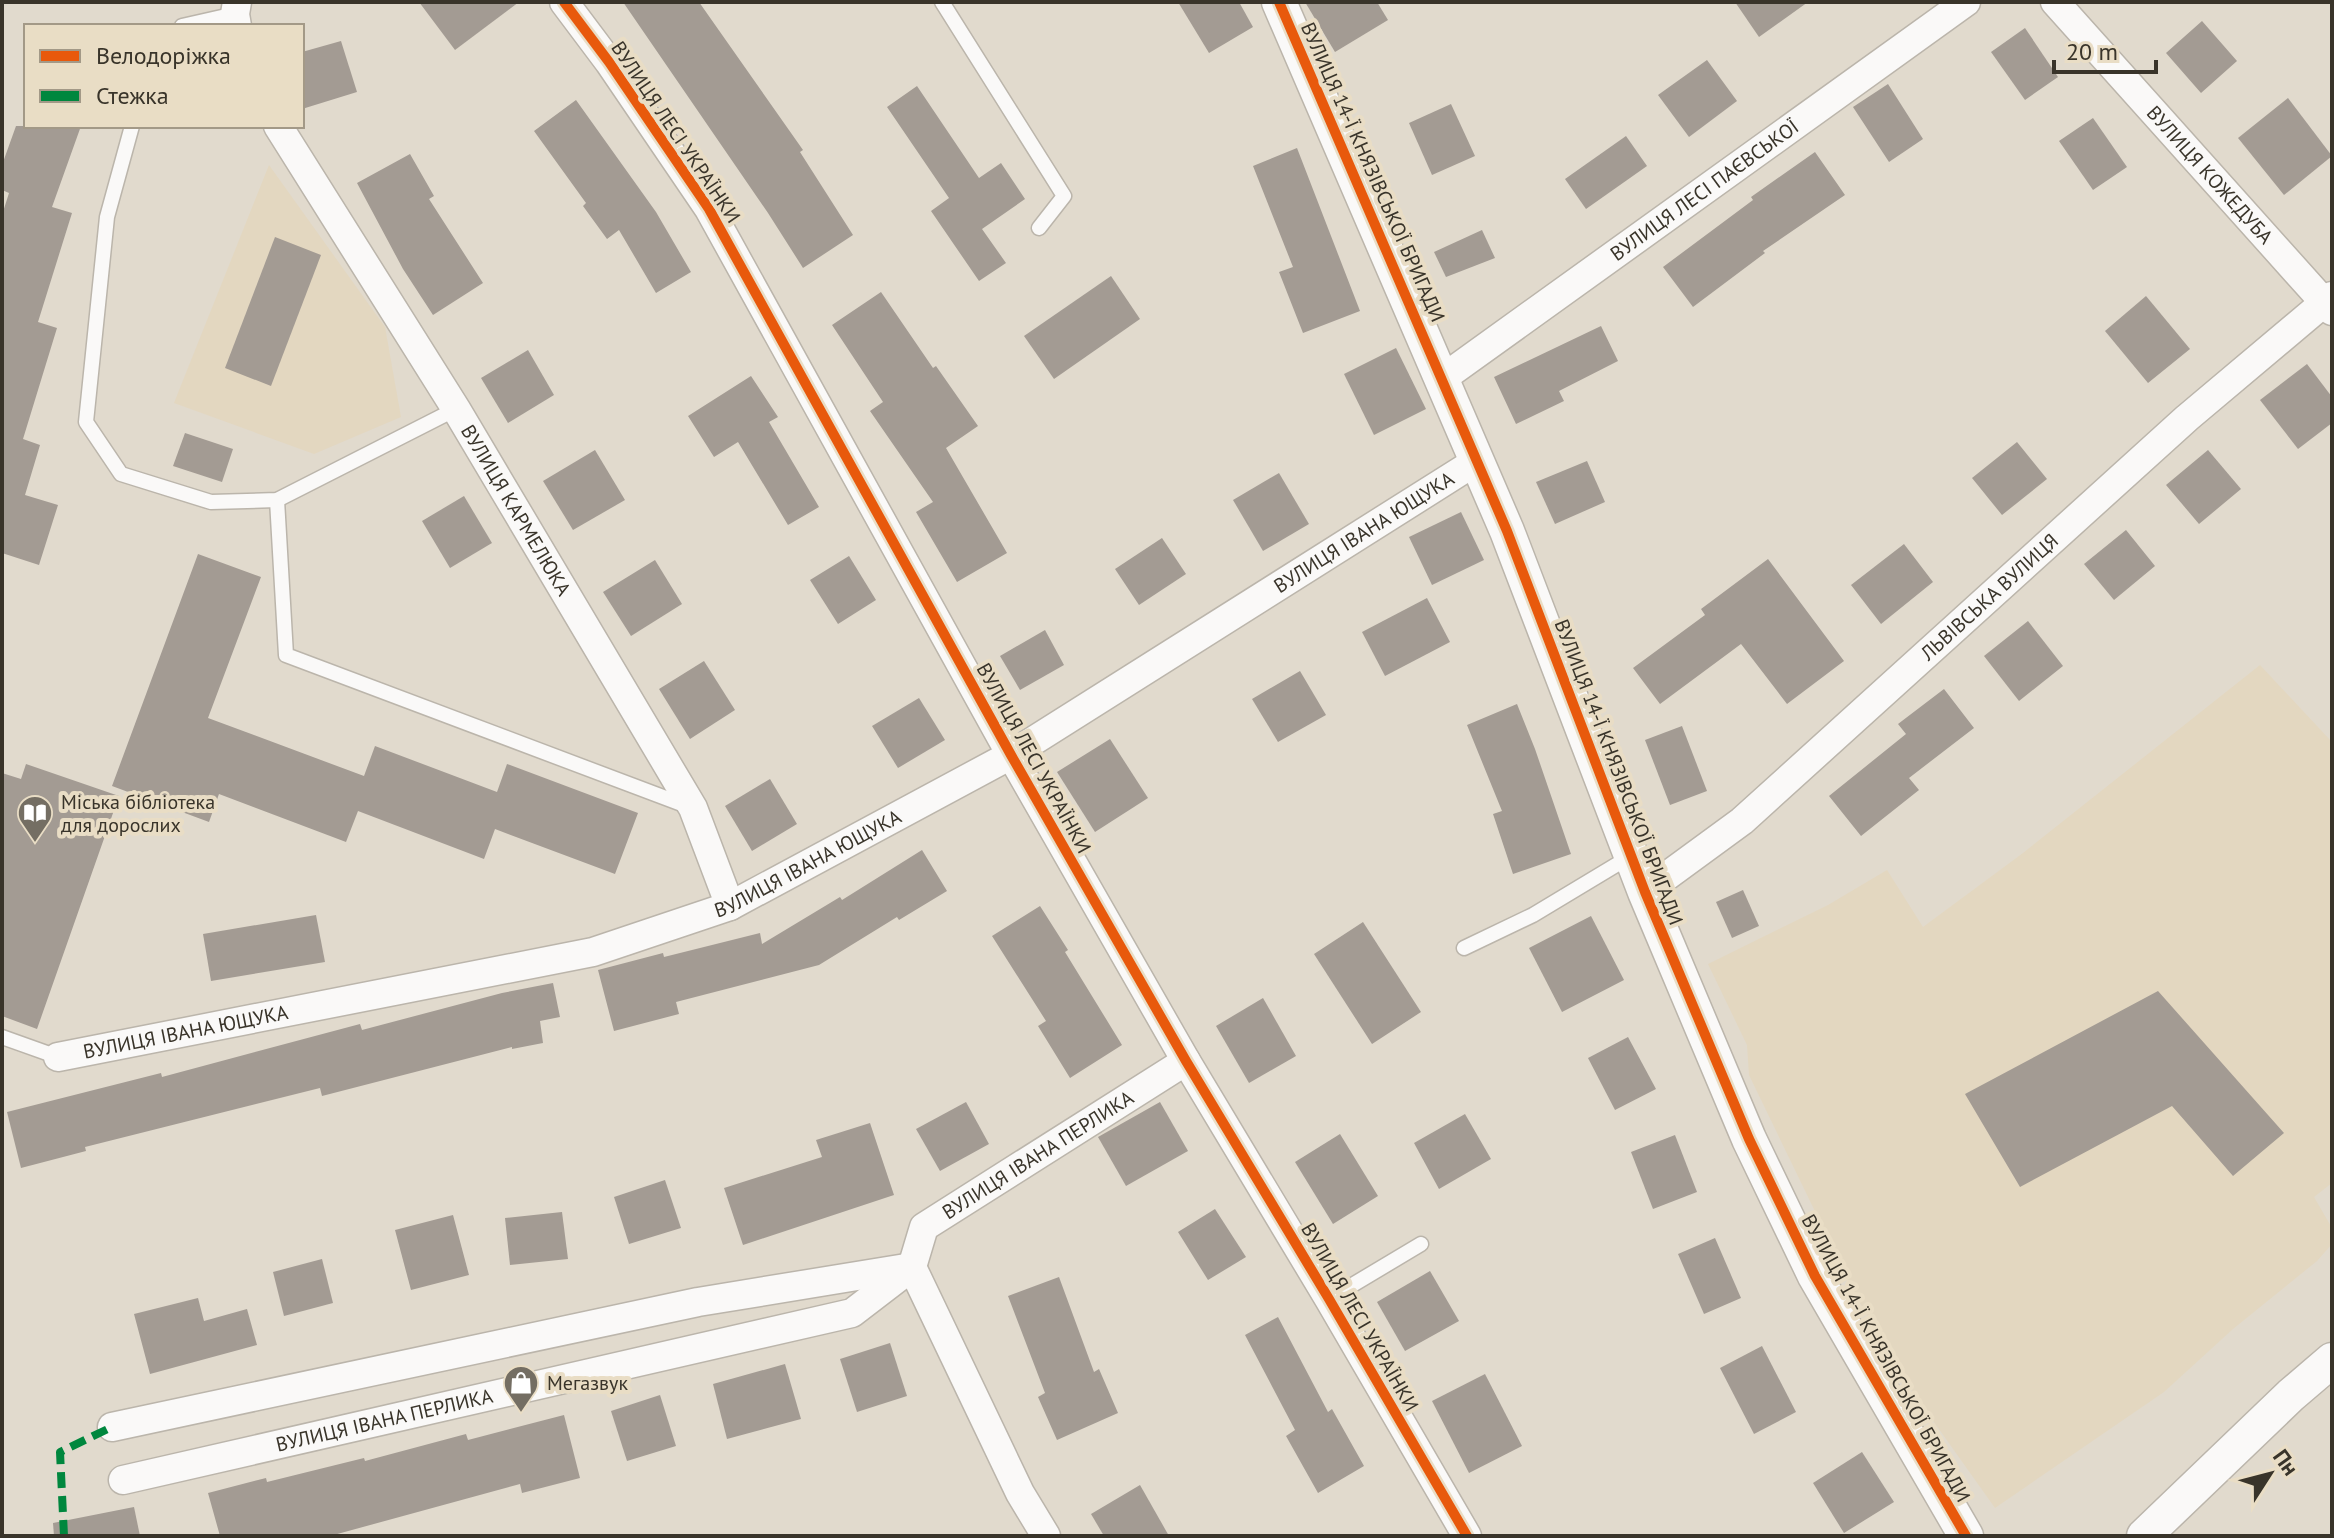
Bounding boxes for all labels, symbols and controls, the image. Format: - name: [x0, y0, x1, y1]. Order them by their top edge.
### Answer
- street label: ВУЛИЦЯ 14-Ї КНЯЗІВСЬКОЇ БРИГАДИ: [1295, 18, 1451, 326]
- legend: [24, 24, 304, 128]
- scale bar: [2054, 24, 2156, 74]
- street label: ВУЛИЦЯ ЛЕСІ УКРАЇНКИ: [605, 36, 747, 228]
- text: 20 m: [2066, 36, 2118, 67]
- text: Велодоріжка: [96, 40, 231, 71]
- text: Стежка: [96, 80, 169, 111]
- street label: ВУЛИЦЯ КОЖЕДУБА: [2141, 100, 2279, 250]
- street label: ВУЛИЦЯ ЛЕСІ ПАЄВСЬКОЇ: [1605, 113, 1804, 267]
- street label: ВУЛИЦЯ КАРМЕЛЮКА: [455, 420, 577, 601]
- street label: ВУЛИЦЯ ІВАНА ЮЩУКА: [1269, 465, 1459, 599]
- street label: ЛЬВІВСЬКА ВУЛИЦЯ: [1914, 528, 2064, 667]
- street label: ВУЛИЦЯ 14-Ї КНЯЗІВСЬКОЇ БРИГАДИ: [1549, 615, 1689, 929]
- street label: ВУЛИЦЯ ЛЕСІ УКРАЇНКИ: [971, 658, 1097, 858]
- place label: Міська бібліотека для дорослих: [61, 789, 215, 838]
- library icon: Міська бібліотека для дорослих: [16, 794, 54, 844]
- street label: ВУЛИЦЯ ІВАНА ЮЩУКА: [711, 803, 906, 923]
- street label: ВУЛИЦЯ ІВАНА ЮЩУКА: [81, 999, 291, 1065]
- street label: ВУЛИЦЯ ІВАНА ПЕРЛИКА: [937, 1084, 1139, 1225]
- street label: ВУЛИЦЯ 14-Ї КНЯЗІВСЬКОЇ БРИГАДИ: [1796, 1209, 1976, 1507]
- street label: ВУЛИЦЯ ЛЕСІ УКРАЇНКИ: [1295, 1218, 1425, 1416]
- shop icon: Мегазвук: [502, 1364, 540, 1414]
- place label: Мегазвук: [547, 1370, 628, 1396]
- street label: ВУЛИЦЯ ІВАНА ПЕРЛИКА: [273, 1383, 495, 1458]
- north arrow: [2230, 1434, 2310, 1514]
- text: Пн: [2267, 1444, 2305, 1481]

